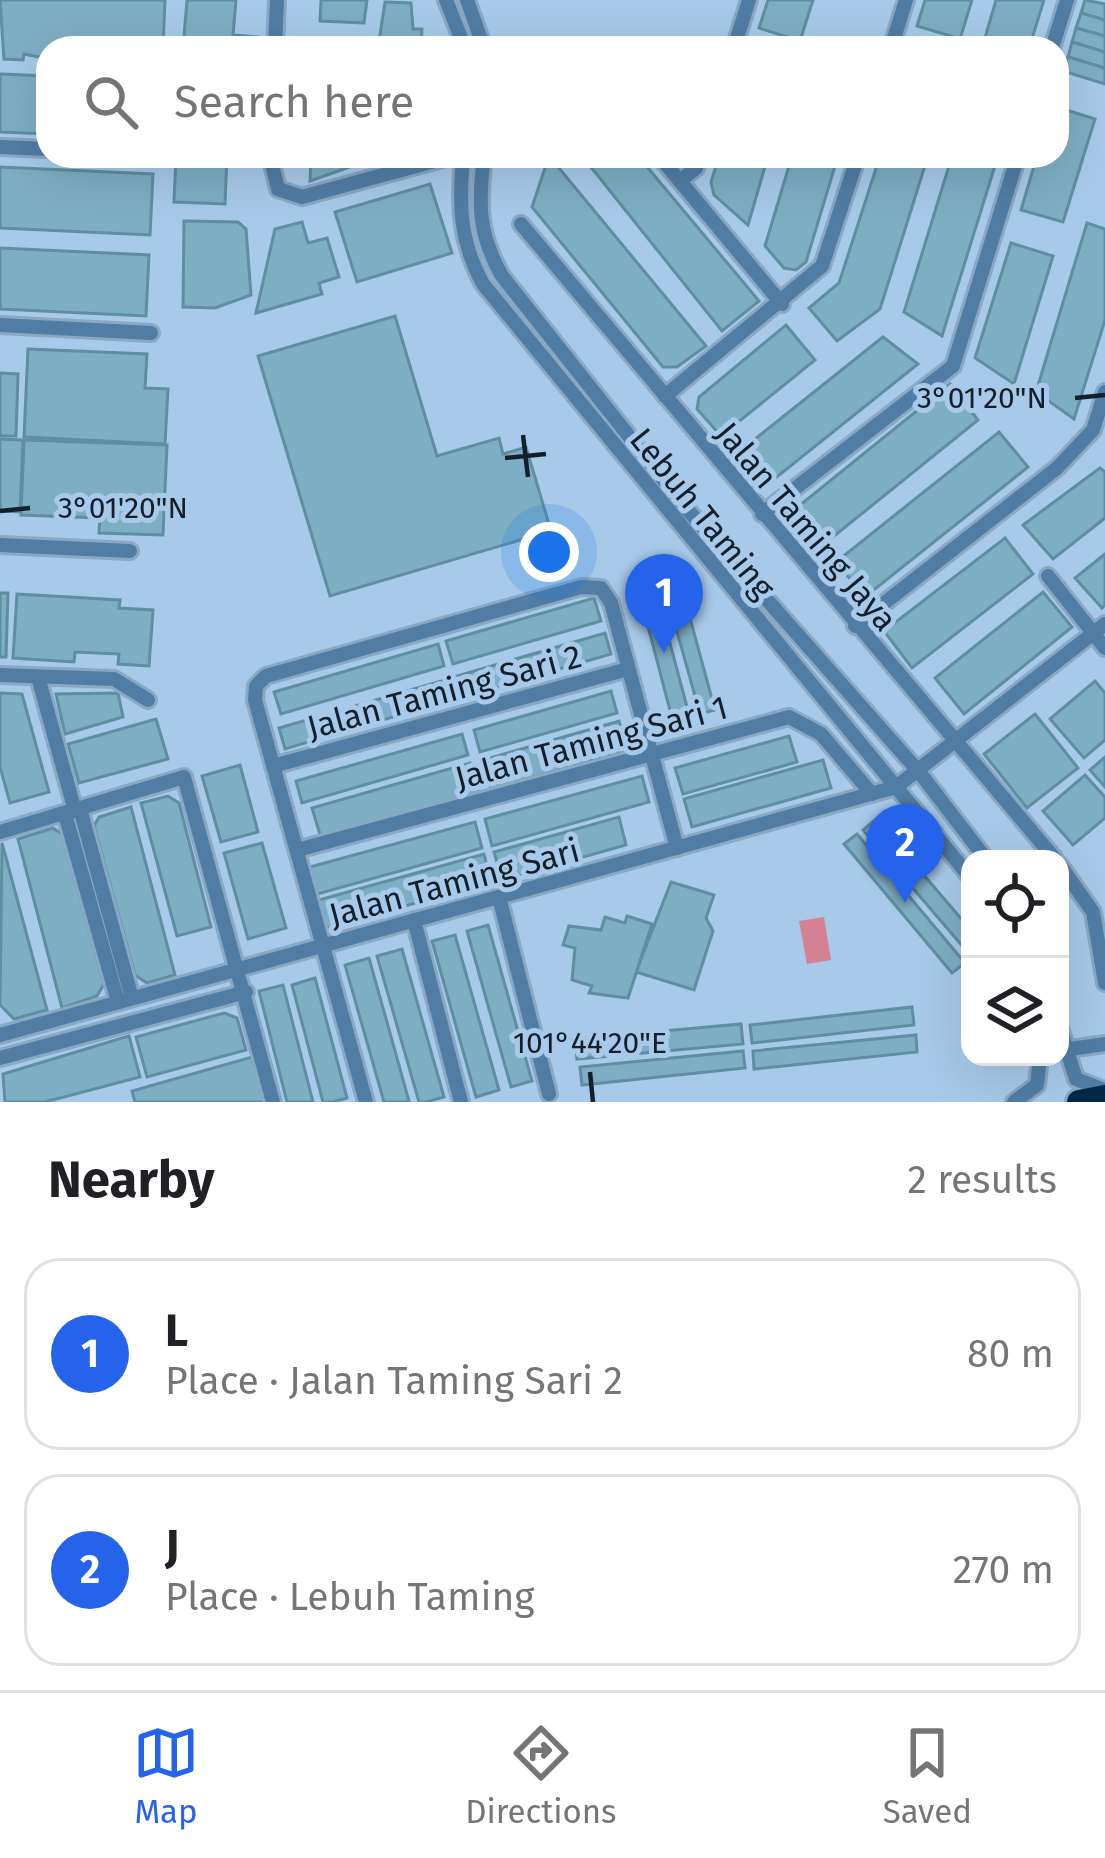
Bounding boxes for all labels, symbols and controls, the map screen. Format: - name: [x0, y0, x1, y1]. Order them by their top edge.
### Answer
- search box: [36, 36, 1069, 168]
- icon: search: [78, 69, 144, 135]
- text: Search here: [174, 75, 414, 129]
- text: 3°01'20"N: [917, 380, 1047, 416]
- street label: Jalan Taming Jaya: [707, 414, 905, 639]
- street label: Lebuh Taming: [621, 420, 784, 608]
- text: 3°01'20"N: [58, 490, 188, 526]
- your location: [519, 522, 579, 582]
- pin: 1: [625, 554, 703, 653]
- street label: Jalan Taming Sari 2: [303, 636, 586, 748]
- street label: Jalan Taming Sari 1: [451, 687, 732, 799]
- pin: 2: [866, 804, 944, 903]
- street label: Jalan Taming Sari: [325, 830, 584, 936]
- map controls: [961, 850, 1069, 1066]
- button: locate: [961, 850, 1069, 958]
- button: layers: [961, 958, 1069, 1066]
- text: 101°44'20"E: [513, 1025, 667, 1061]
- text: Nearby: [48, 1149, 214, 1211]
- text: 2 results: [908, 1157, 1057, 1203]
- text: L: [165, 1304, 188, 1358]
- text: 1: [81, 1331, 99, 1377]
- text: 80 m: [967, 1331, 1054, 1377]
- text: Place · Jalan Taming Sari 2: [165, 1358, 623, 1404]
- text: J: [165, 1520, 179, 1574]
- text: 2: [80, 1547, 100, 1593]
- text: 270 m: [953, 1547, 1054, 1593]
- text: Place · Lebuh Taming: [165, 1574, 535, 1620]
- tab: Map: [133, 1720, 199, 1832]
- tab: Directions: [465, 1720, 617, 1832]
- tab: Saved: [883, 1720, 972, 1832]

